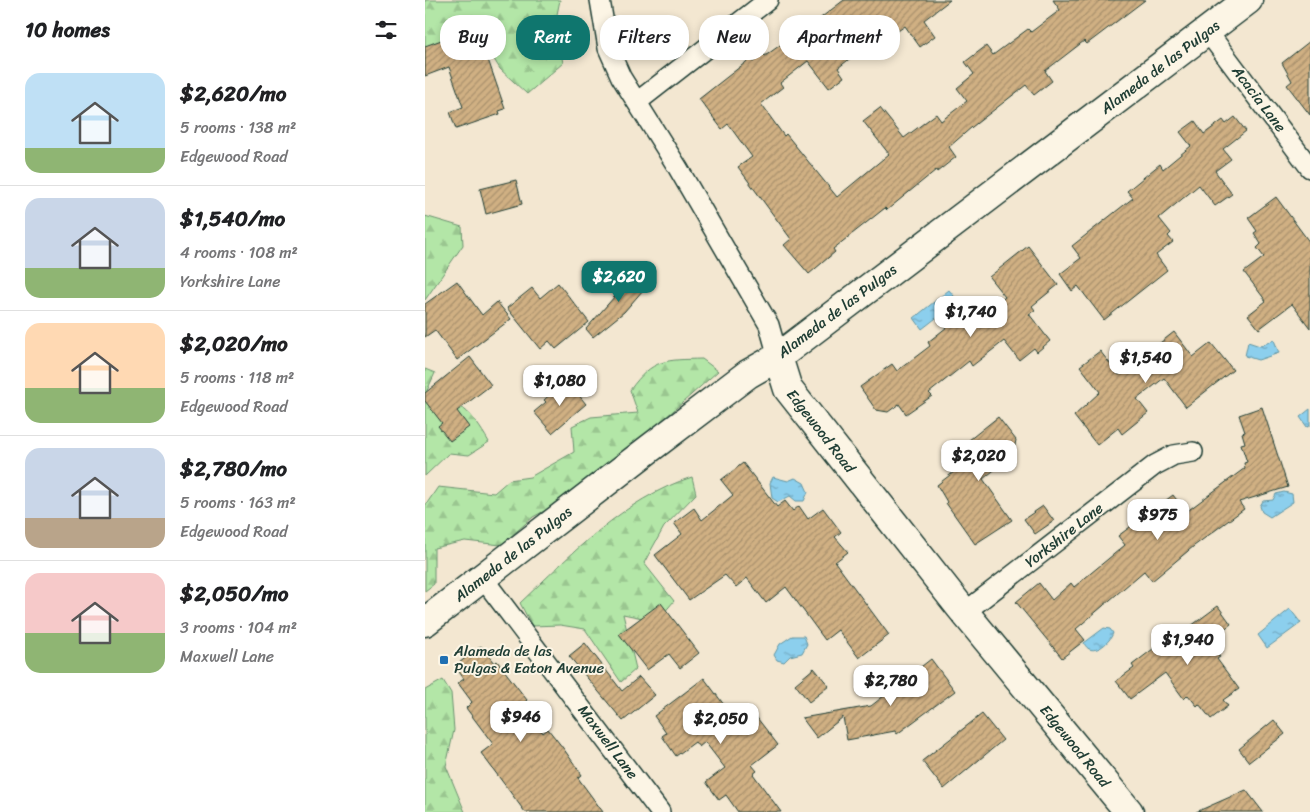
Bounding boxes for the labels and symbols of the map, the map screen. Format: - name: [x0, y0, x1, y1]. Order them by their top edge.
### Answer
- street label: Alameda de las Pulgas: [1094, 13, 1226, 121]
- street label: Acacia Lane: [1224, 59, 1293, 138]
- street label: Alameda de las Pulgas: [771, 257, 903, 365]
- pin: $2,620: [578, 260, 660, 303]
- pin: $1,740: [930, 296, 1012, 338]
- pin: $1,540: [1105, 342, 1187, 384]
- pin: $1,080: [519, 364, 601, 407]
- street label: Edgewood Road: [780, 383, 863, 480]
- pin: $2,020: [938, 440, 1020, 482]
- street label: Yorkshire Lane: [1019, 496, 1109, 574]
- pin: $975: [1128, 498, 1188, 541]
- street label: Alameda de las Pulgas: [447, 499, 579, 609]
- pin: $1,940: [1147, 624, 1229, 666]
- place label: Alameda de las Pulgas & Eaton Avenue: [453, 638, 605, 681]
- marker: Alameda de las Pulgas & Eaton Avenue: [438, 654, 450, 666]
- pin: $2,780: [850, 664, 932, 707]
- street label: Maxwell Lane: [571, 699, 645, 785]
- street label: Edgewood Road: [1033, 699, 1118, 794]
- pin: $946: [491, 700, 551, 743]
- pin: $2,050: [680, 702, 762, 745]

